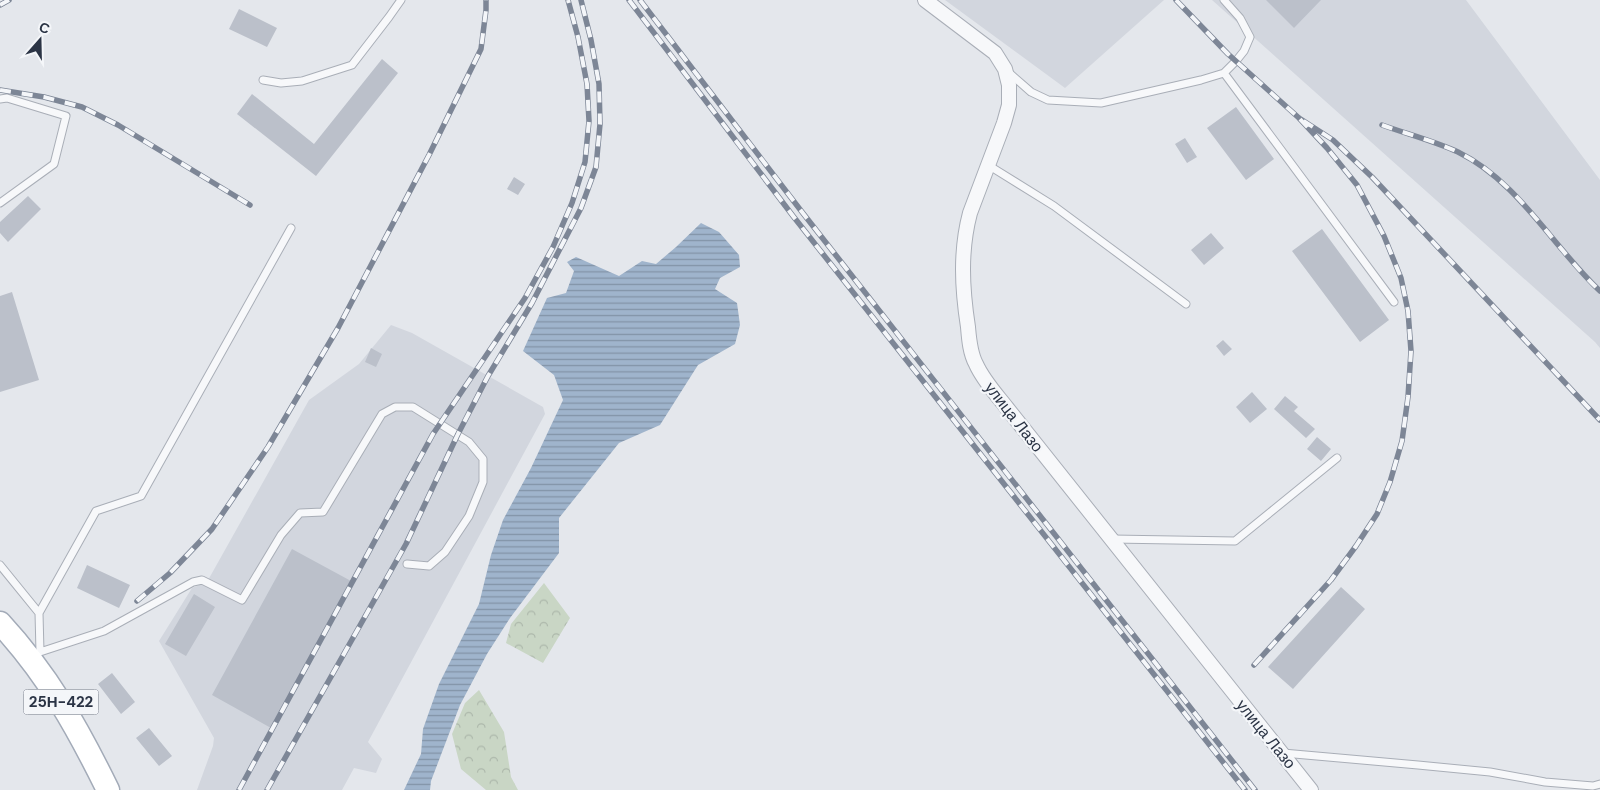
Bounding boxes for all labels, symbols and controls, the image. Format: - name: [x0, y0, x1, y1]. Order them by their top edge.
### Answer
- north arrow: [15, 15, 65, 65]
- text: С: [37, 18, 52, 38]
- street label: улица Лазо: [980, 378, 1048, 456]
- road number: 25Н-422: [23, 690, 98, 714]
- street label: улица Лазо: [1232, 695, 1301, 773]

